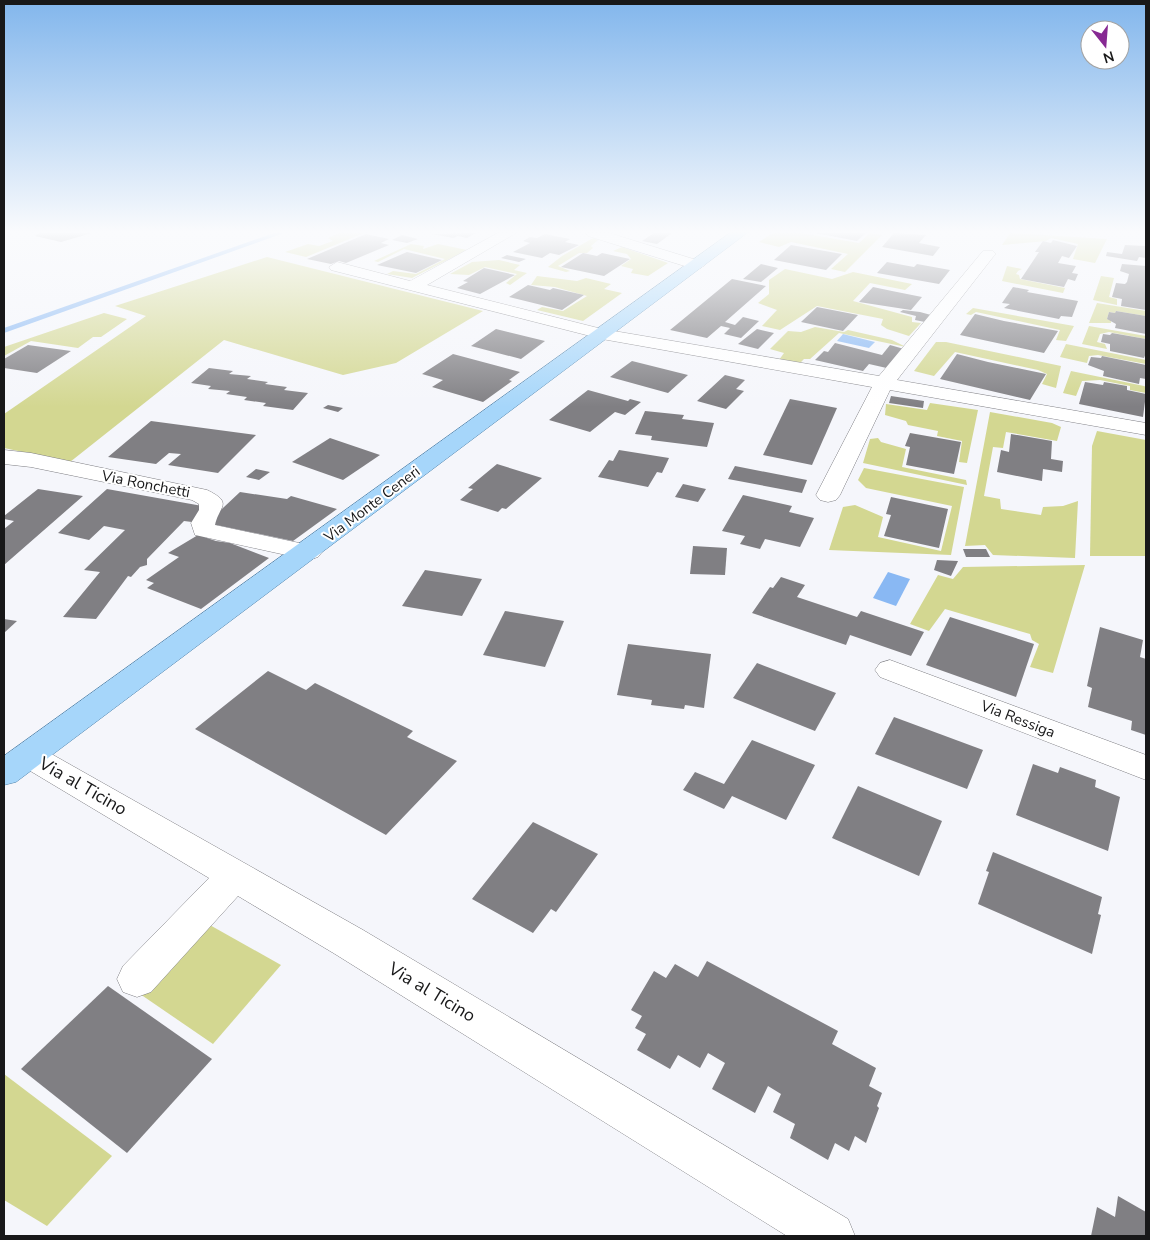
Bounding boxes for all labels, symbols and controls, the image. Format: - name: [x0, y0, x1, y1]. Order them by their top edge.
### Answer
- north arrow: [1080, 20, 1130, 70]
- text: N: [1101, 46, 1116, 68]
- street label: Via Monte Ceneri: [319, 461, 424, 547]
- street label: Via Ronchetti: [99, 465, 192, 502]
- street label: Via Ressiga: [977, 695, 1058, 742]
- street label: Via al Ticino: [34, 751, 131, 821]
- street label: Via al Ticino: [383, 956, 480, 1028]

